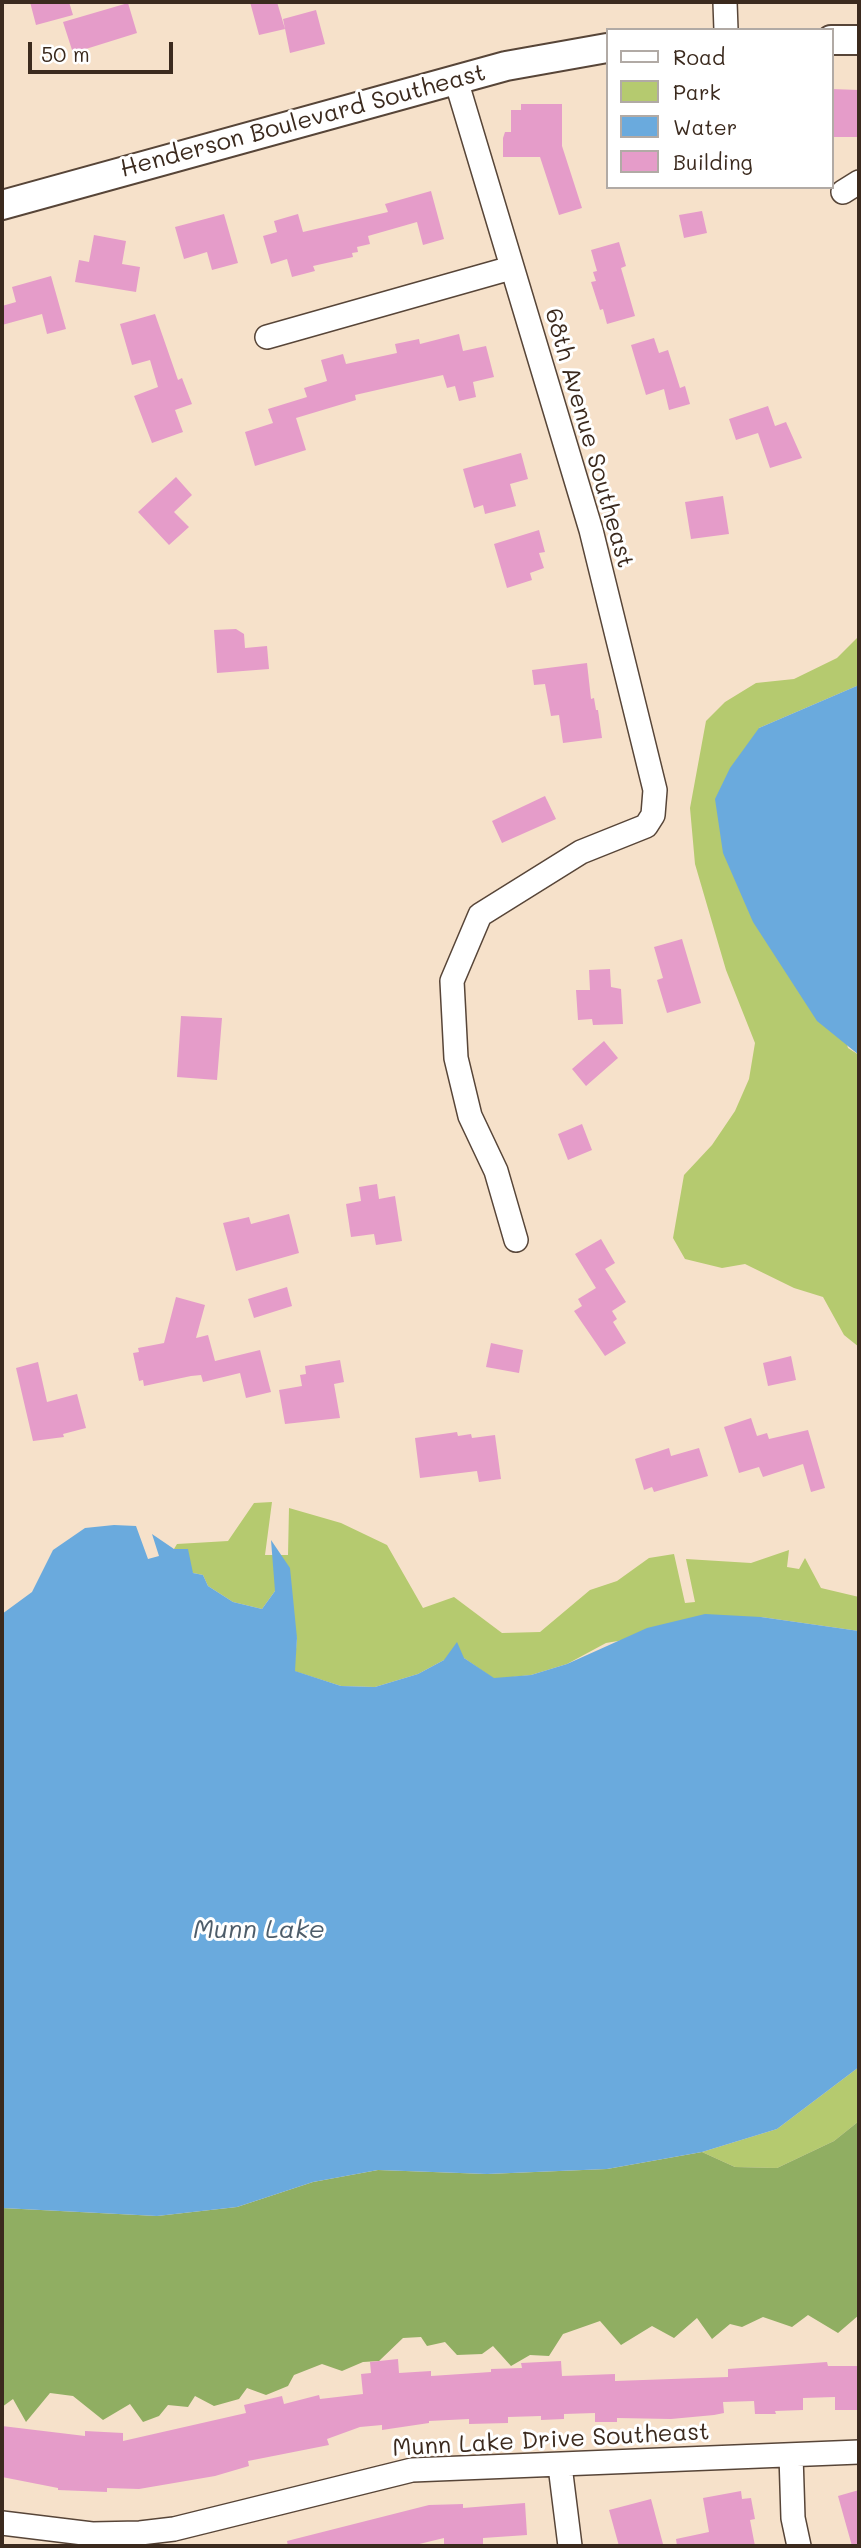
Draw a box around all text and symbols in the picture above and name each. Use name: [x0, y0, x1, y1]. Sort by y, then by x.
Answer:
scale bar: [32, 28, 177, 72]
legend: [606, 28, 833, 189]
text: 50 m: [41, 40, 90, 67]
text: Road: [673, 43, 725, 70]
street label: Henderson Boulevard Southeast: [117, 58, 489, 184]
text: Park: [673, 78, 721, 105]
text: Water: [673, 113, 737, 140]
text: Building: [673, 148, 753, 175]
street label: 68th Avenue Southeast: [538, 305, 640, 571]
water label: Munn Lake: [193, 1914, 325, 1946]
street label: Munn Lake Drive Southeast: [392, 2417, 710, 2463]

